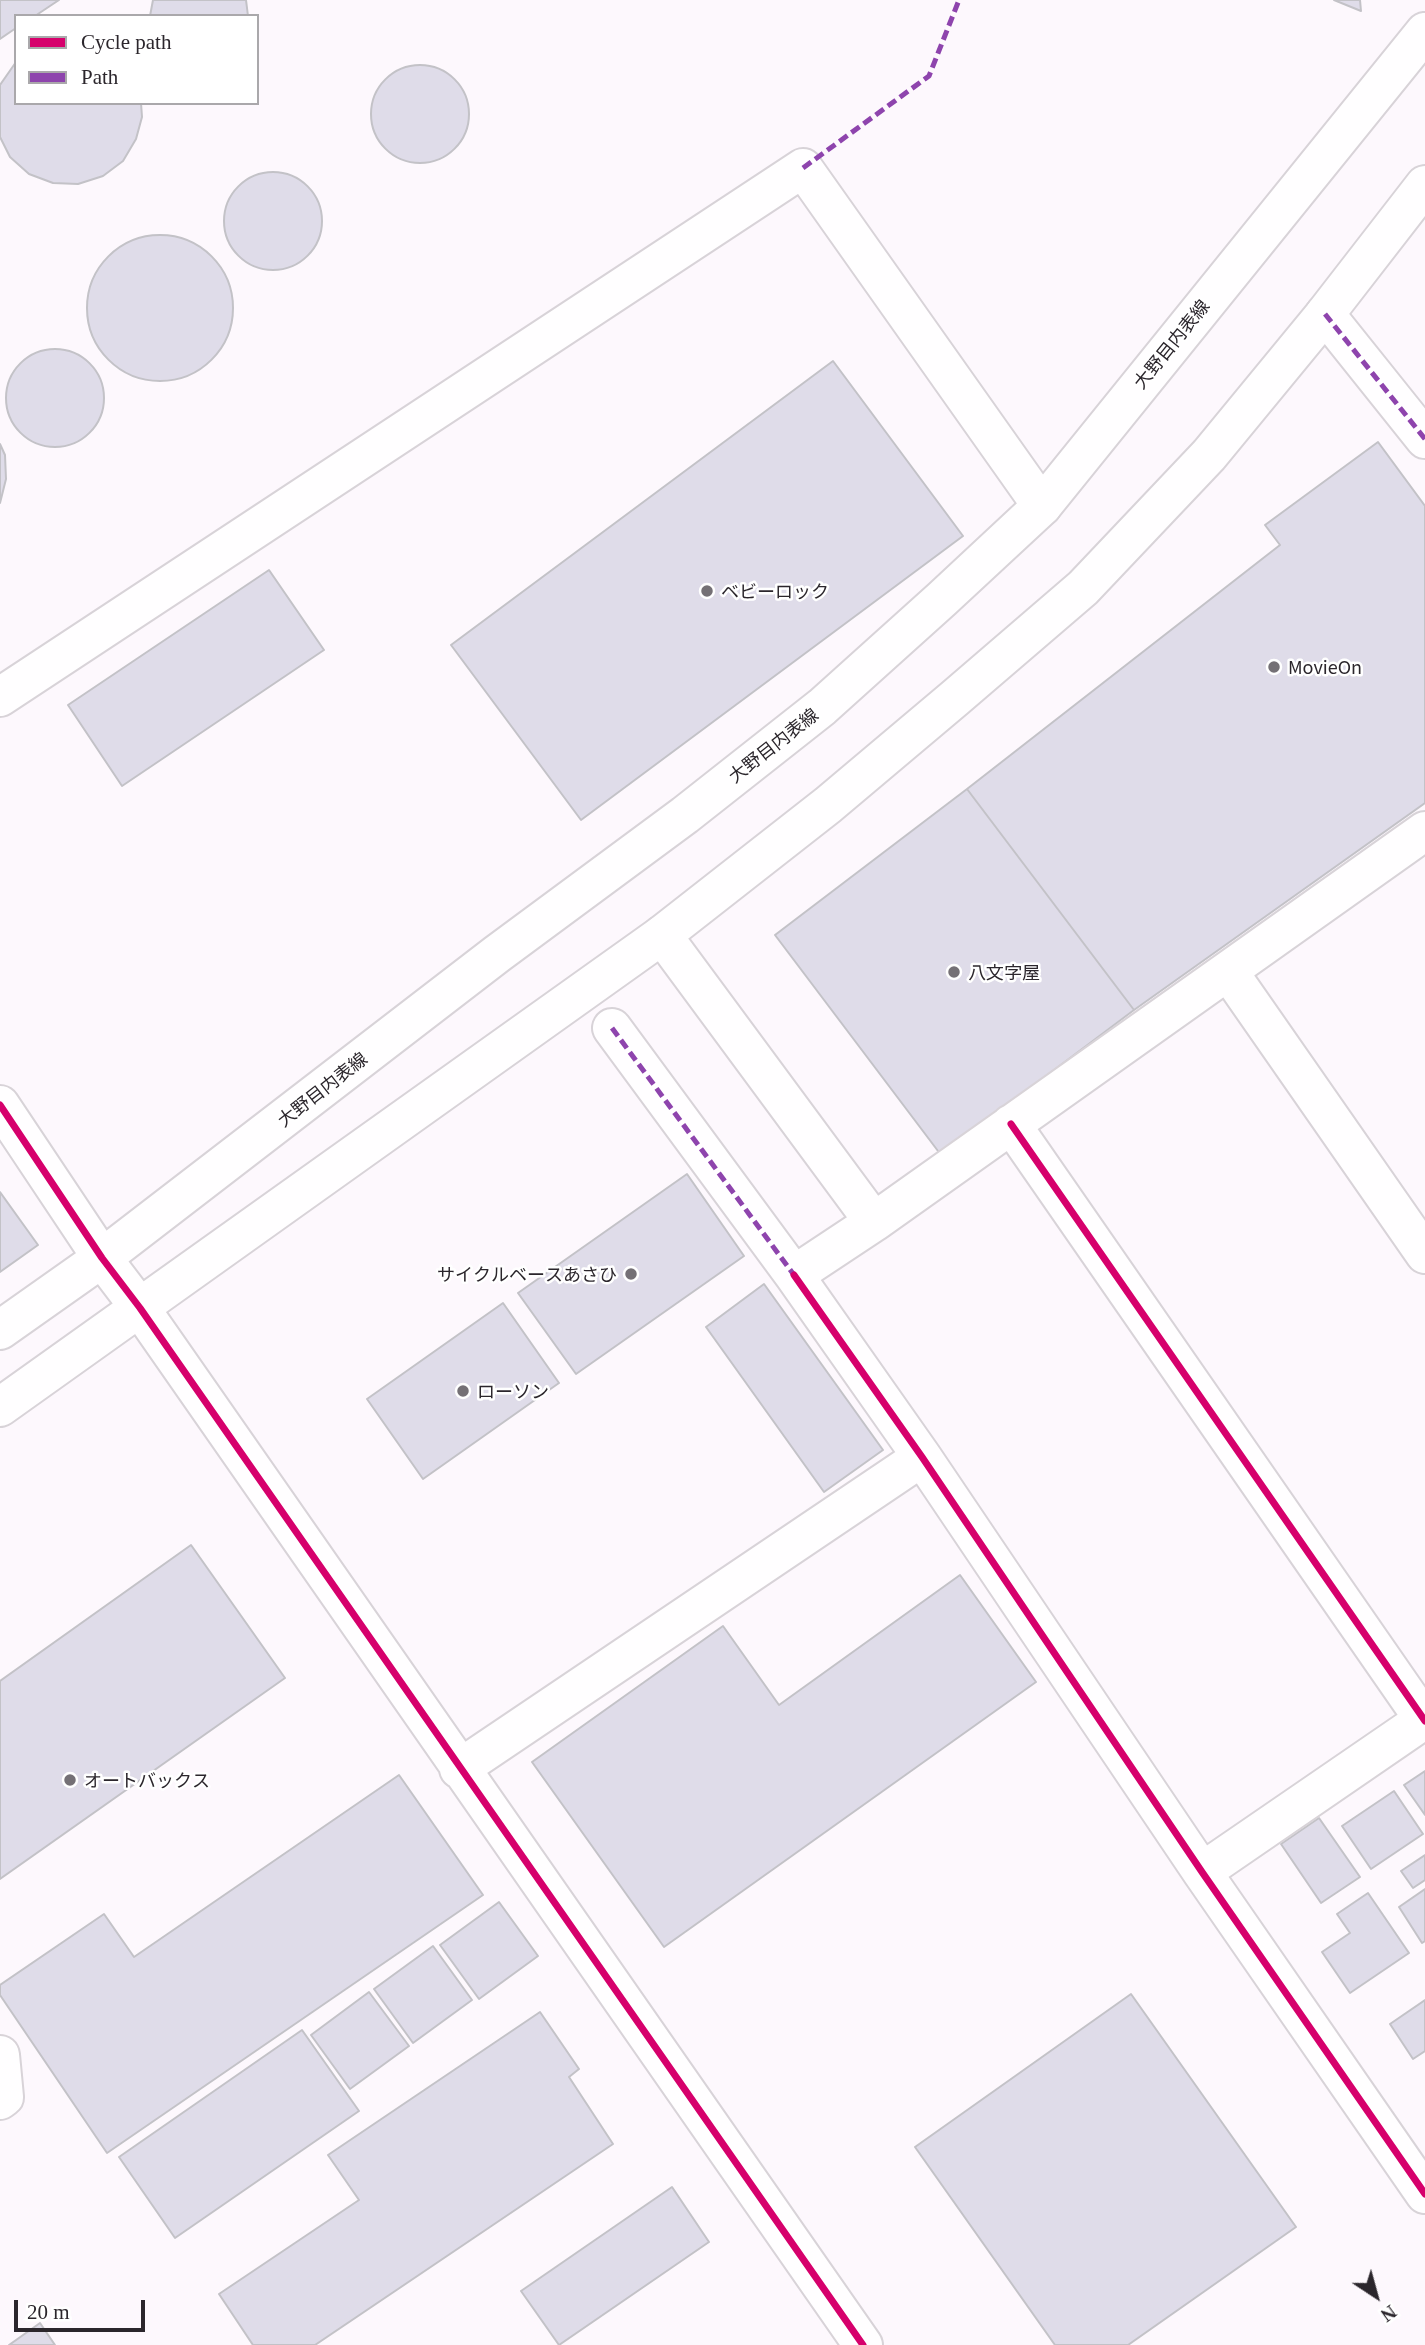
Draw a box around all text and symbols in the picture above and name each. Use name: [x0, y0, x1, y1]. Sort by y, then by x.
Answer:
legend: [14, 14, 259, 105]
text: Cycle path: [81, 30, 171, 54]
text: Path: [81, 65, 118, 89]
street label: 大野目内表線: [1129, 295, 1213, 393]
place label: ベビーロック: [721, 580, 829, 602]
marker: ベビーロック: [699, 583, 715, 599]
place label: MovieOn: [1288, 656, 1362, 678]
marker: MovieOn: [1266, 659, 1282, 675]
street label: 大野目内表線: [724, 703, 822, 787]
place label: 八文字屋: [968, 961, 1040, 983]
marker: 八文字屋: [946, 964, 962, 980]
street label: 大野目内表線: [273, 1047, 371, 1131]
place label: サイクルベースあさひ: [437, 1263, 617, 1285]
marker: サイクルベースあさひ: [623, 1266, 639, 1282]
place label: ローソン: [477, 1380, 549, 1402]
marker: ローソン: [455, 1383, 471, 1399]
place label: オートバックス: [84, 1769, 210, 1791]
marker: オートバックス: [62, 1772, 78, 1788]
north arrow: [1341, 2261, 1411, 2331]
scale bar: [18, 2286, 149, 2330]
text: 20 m: [27, 2300, 70, 2324]
text: N: [1377, 2301, 1400, 2326]

